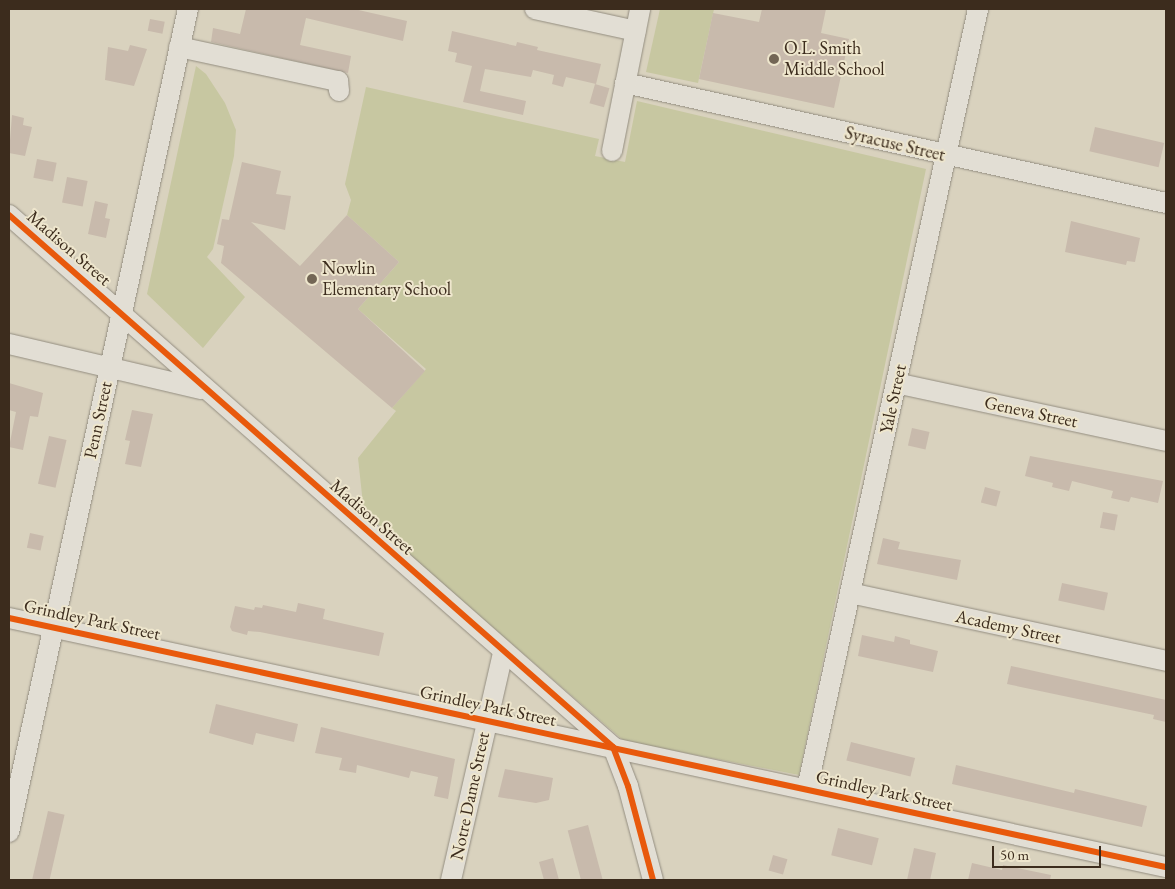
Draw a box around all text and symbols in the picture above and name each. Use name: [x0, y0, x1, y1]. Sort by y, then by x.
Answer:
place label: O.L. Smith Middle School: [784, 38, 885, 80]
marker: O.L. Smith Middle School: [768, 53, 780, 65]
street label: Syracuse Street: [843, 122, 947, 166]
street label: Madison Street: [23, 206, 115, 290]
place label: Nowlin Elementary School: [322, 258, 451, 300]
marker: Nowlin Elementary School: [306, 273, 318, 285]
street label: Yale Street: [875, 362, 911, 436]
street label: Penn Street: [79, 380, 117, 460]
street label: Geneva Street: [982, 392, 1080, 432]
street label: Madison Street: [326, 475, 418, 559]
street label: Grindley Park Street: [22, 595, 162, 645]
street label: Academy Street: [953, 605, 1063, 649]
street label: Grindley Park Street: [418, 681, 558, 731]
street label: Notre Dame Street: [446, 730, 494, 862]
street label: Grindley Park Street: [814, 766, 954, 816]
scale bar: [995, 836, 1104, 868]
text: 50 m: [1000, 845, 1029, 864]

